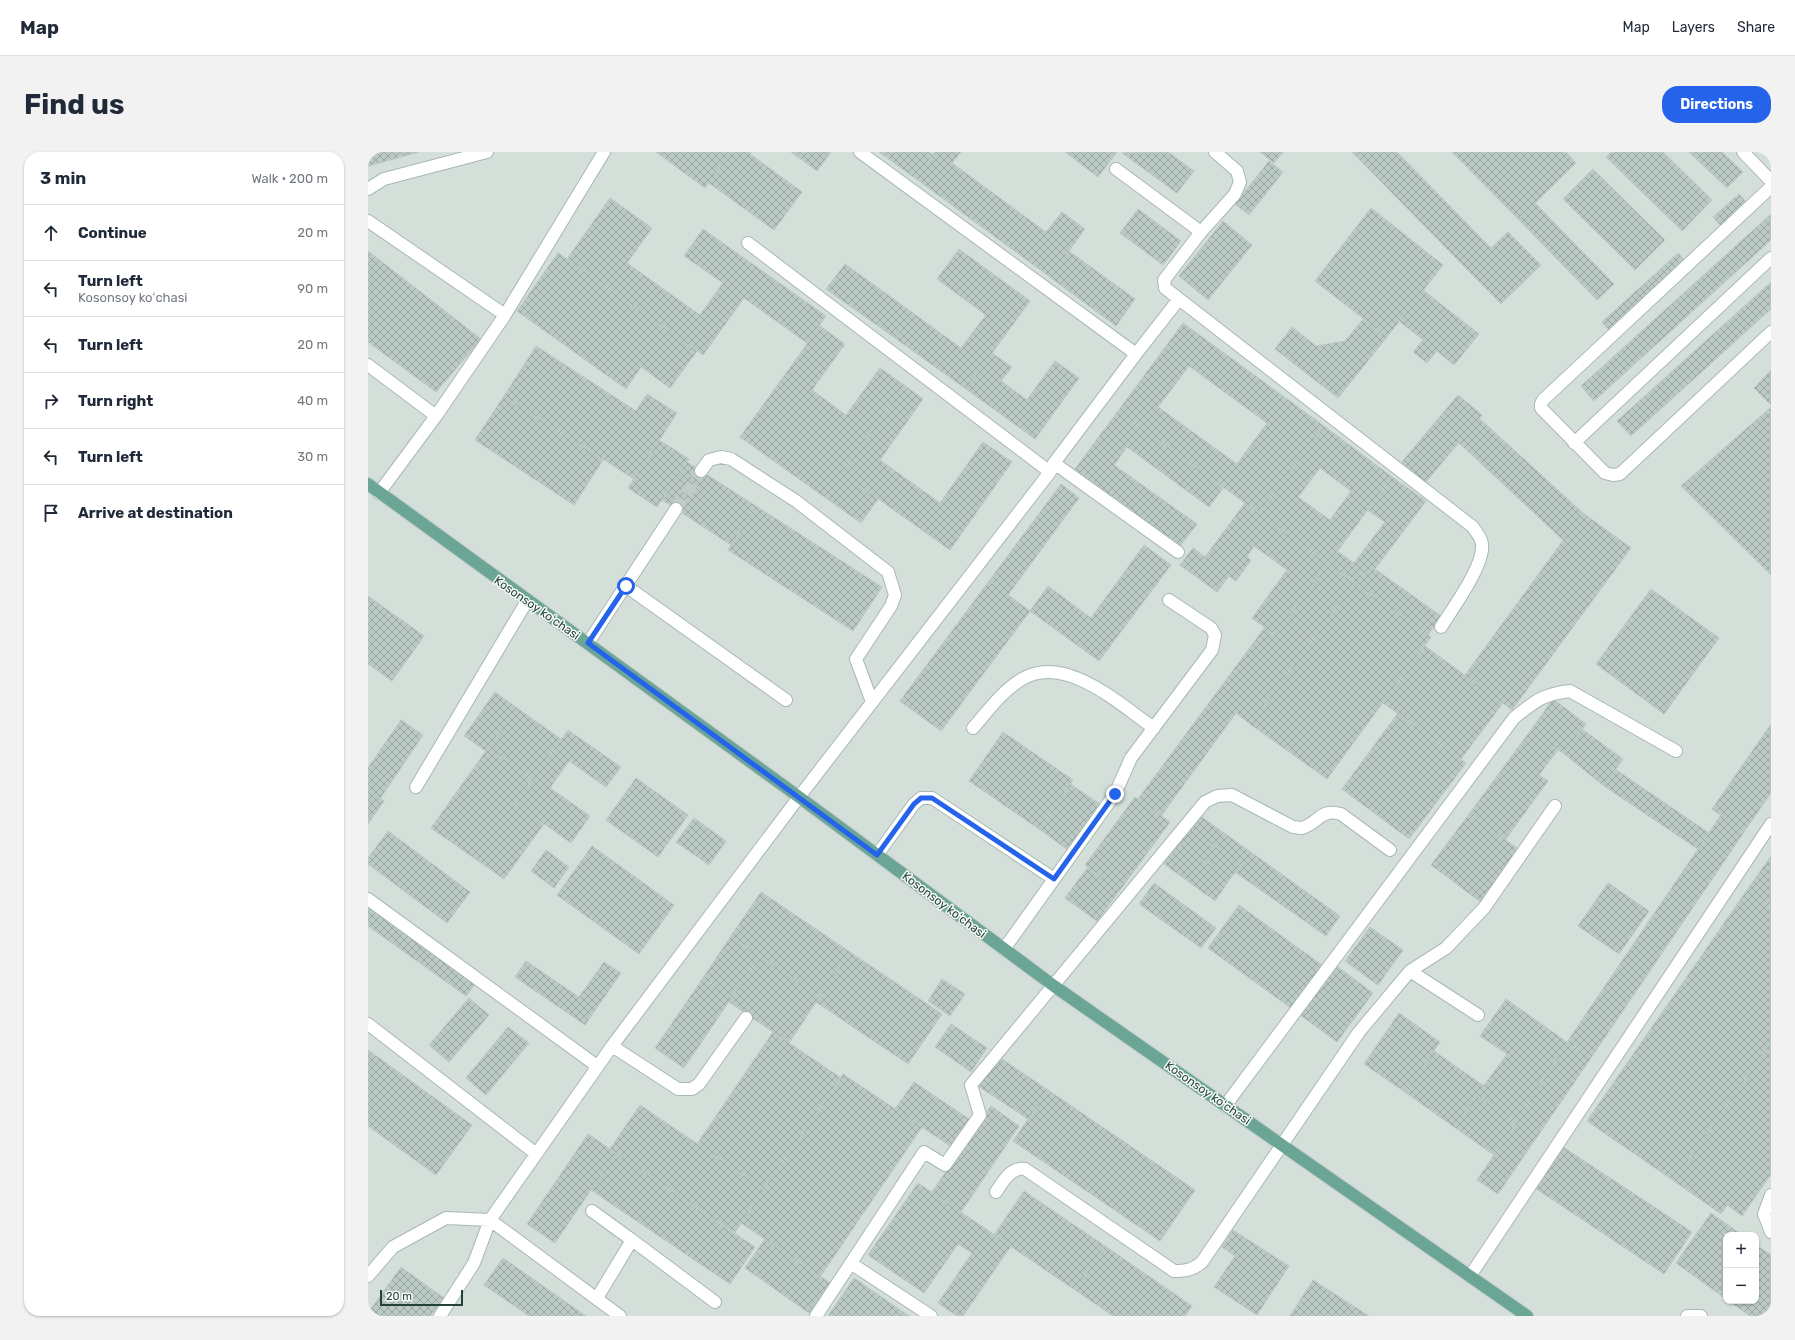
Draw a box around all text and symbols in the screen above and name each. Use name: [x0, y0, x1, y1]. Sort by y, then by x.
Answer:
text: Map: [20, 16, 59, 39]
text: Map: [1623, 19, 1650, 36]
text: Layers: [1672, 19, 1715, 36]
text: Share: [1737, 19, 1775, 36]
button: Directions: [1662, 86, 1771, 123]
text: Find us: [24, 88, 124, 121]
text: 3 min: [40, 168, 86, 188]
text: Walk · 200 m: [251, 171, 328, 186]
icon: ahead: [40, 222, 62, 244]
text: Continue: [78, 224, 147, 242]
text: 20 m: [297, 225, 328, 240]
text: Turn left: [78, 272, 143, 290]
icon: left: [40, 278, 62, 300]
text: 90 m: [297, 281, 328, 296]
text: Kosonsoy koʻchasi: [78, 290, 188, 305]
icon: left: [40, 334, 62, 356]
text: Turn left: [78, 336, 143, 354]
text: 20 m: [297, 337, 328, 352]
icon: right: [40, 390, 62, 412]
text: Turn right: [78, 392, 153, 410]
text: 40 m: [297, 393, 328, 408]
icon: left: [40, 446, 62, 468]
text: Turn left: [78, 448, 143, 466]
text: 30 m: [297, 449, 328, 464]
icon: arrive: [40, 502, 62, 524]
text: Arrive at destination: [78, 504, 233, 522]
street label: Kosonsoy koʻchasi: [492, 573, 582, 643]
route start: [617, 577, 635, 595]
route end: [1106, 785, 1124, 803]
street label: Kosonsoy koʻchasi: [899, 869, 989, 941]
street label: Kosonsoy koʻchasi: [1163, 1058, 1253, 1128]
map controls: [1723, 1232, 1759, 1304]
button: +: [1723, 1232, 1759, 1268]
button: −: [1723, 1268, 1759, 1304]
scale bar: [380, 1288, 463, 1307]
text: 20 m: [386, 1290, 412, 1303]

